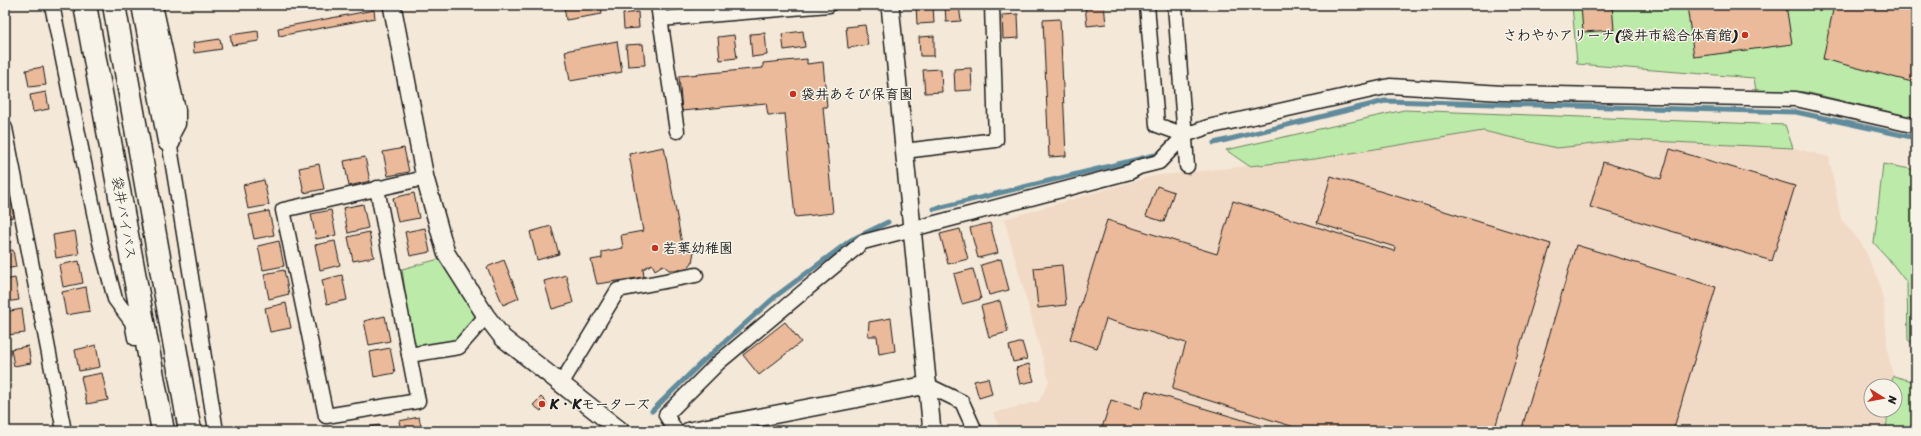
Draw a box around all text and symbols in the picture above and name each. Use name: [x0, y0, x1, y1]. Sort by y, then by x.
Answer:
place label: さわやかアリーナ(袋井市総合体育館): [1503, 23, 1738, 48]
marker: さわやかアリーナ(袋井市総合体育館): [1740, 30, 1750, 40]
place label: 袋井あそび保育園: [801, 82, 913, 107]
marker: 袋井あそび保育園: [788, 89, 798, 99]
street label: 袋井バイパス: [104, 175, 144, 261]
place label: 若葉幼稚園: [663, 236, 733, 261]
marker: 若葉幼稚園: [650, 243, 660, 253]
north arrow: [1863, 378, 1903, 418]
place label: K・Kモーターズ: [549, 392, 650, 417]
text: N: [1882, 393, 1903, 406]
marker: K・Kモーターズ: [537, 399, 547, 409]

